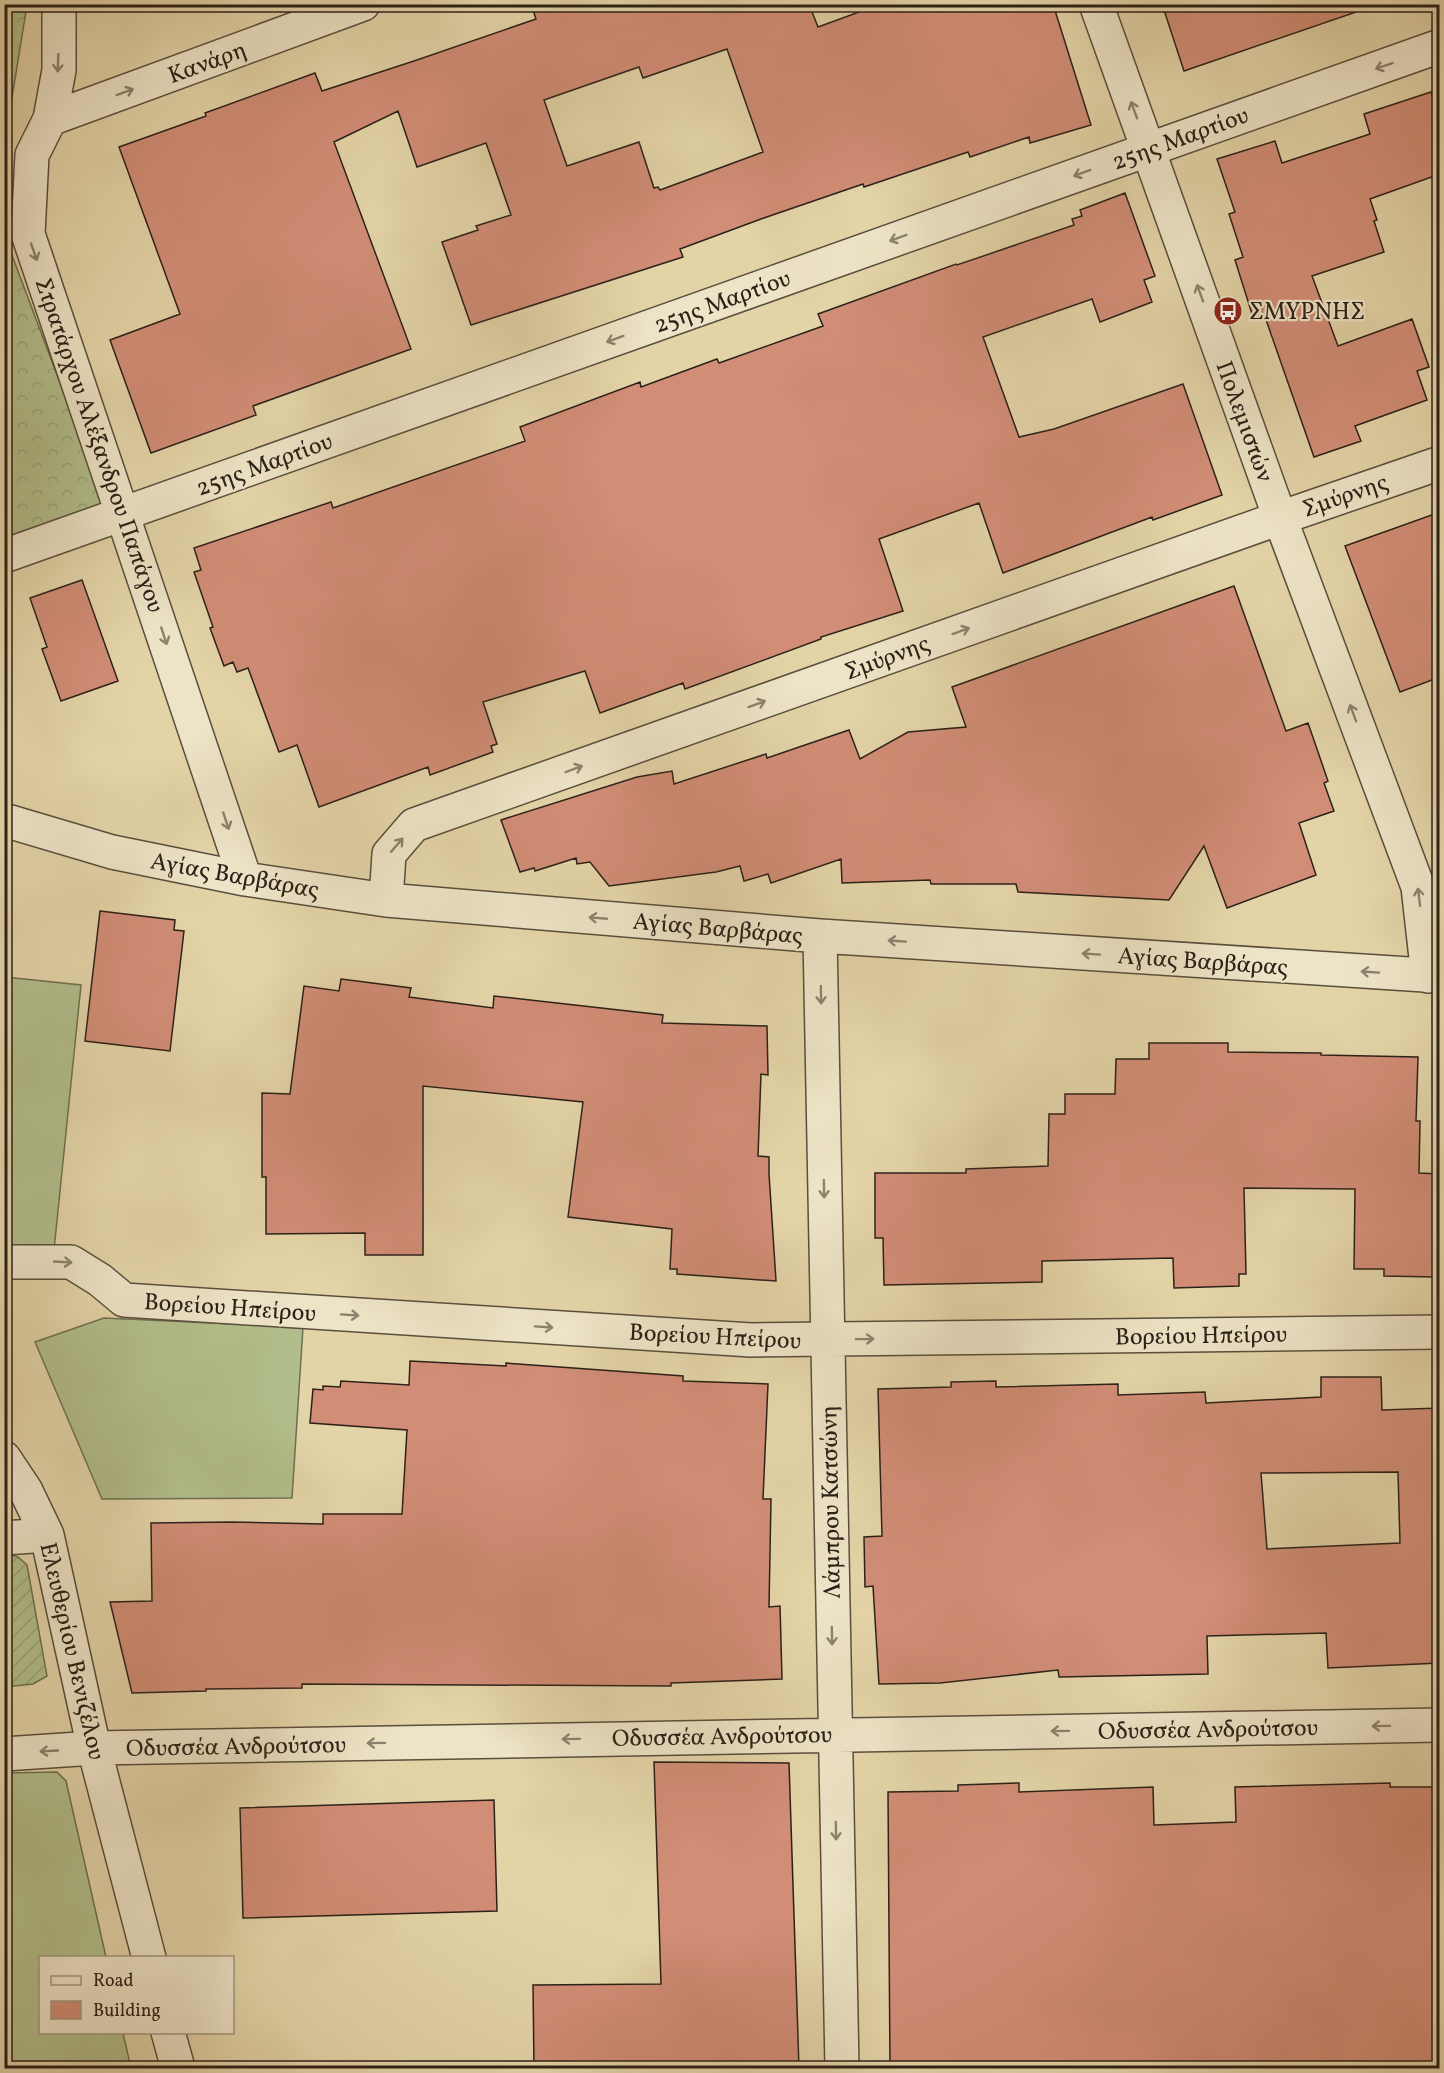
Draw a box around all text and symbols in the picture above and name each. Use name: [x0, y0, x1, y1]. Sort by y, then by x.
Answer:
street label: Κανάρη: [164, 34, 252, 94]
one-way arrow: [53, 52, 64, 72]
one-way arrow: [1375, 61, 1394, 72]
one-way arrow: [115, 86, 133, 97]
street label: 25ης Μαρτίου: [1108, 99, 1254, 180]
one-way arrow: [1128, 101, 1139, 120]
one-way arrow: [1073, 168, 1092, 179]
one-way arrow: [889, 234, 908, 245]
one-way arrow: [30, 242, 41, 261]
street label: 25ης Μαρτίου: [650, 262, 796, 343]
street label: Στρατάρχου Αλέξανδρου Παπάγου: [25, 274, 171, 618]
one-way arrow: [1193, 284, 1204, 303]
bus stop icon: ΣΜΥΡΝΗΣ: [1212, 295, 1244, 327]
place label: ΣΜΥΡΝΗΣ: [1249, 296, 1365, 330]
one-way arrow: [607, 334, 625, 345]
street label: Πολεμιστών: [1206, 357, 1281, 487]
street label: 25ης Μαρτίου: [192, 425, 338, 506]
street label: Σμύρνης: [1298, 466, 1393, 527]
one-way arrow: [951, 625, 970, 636]
one-way arrow: [159, 626, 170, 645]
street label: Σμύρνης: [840, 628, 935, 690]
one-way arrow: [747, 697, 766, 708]
one-way arrow: [1346, 704, 1357, 723]
one-way arrow: [564, 762, 582, 773]
one-way arrow: [221, 811, 232, 830]
one-way arrow: [390, 838, 404, 853]
street label: Αγίας Βαρβάρας: [148, 845, 322, 909]
one-way arrow: [1413, 887, 1424, 907]
street label: Αγίας Βαρβάρας: [631, 906, 804, 954]
one-way arrow: [588, 912, 608, 923]
one-way arrow: [887, 935, 907, 946]
street label: Αγίας Βαρβάρας: [1116, 940, 1289, 986]
one-way arrow: [1082, 948, 1102, 959]
one-way arrow: [1360, 966, 1380, 977]
one-way arrow: [815, 984, 827, 1004]
one-way arrow: [818, 1179, 830, 1199]
one-way arrow: [52, 1257, 72, 1268]
street label: Βορείου Ηπείρου: [143, 1286, 317, 1332]
one-way arrow: [339, 1309, 359, 1320]
street label: Βορείου Ηπείρου: [628, 1317, 802, 1359]
street label: Βορείου Ηπείρου: [1115, 1318, 1288, 1356]
one-way arrow: [534, 1322, 554, 1333]
one-way arrow: [854, 1334, 874, 1345]
street label: Λάμπρου Κατσώνη: [813, 1405, 851, 1599]
street label: Ελευθερίου Βενιζέλου: [30, 1539, 113, 1763]
one-way arrow: [826, 1626, 838, 1646]
street label: Οδυσσέα Ανδρούτσου: [1097, 1712, 1319, 1750]
street label: Οδυσσέα Ανδρούτσου: [611, 1719, 833, 1757]
one-way arrow: [1372, 1720, 1392, 1732]
one-way arrow: [1051, 1725, 1071, 1737]
street label: Οδυσσέα Ανδρούτσου: [125, 1729, 347, 1767]
one-way arrow: [562, 1733, 582, 1745]
one-way arrow: [367, 1737, 387, 1749]
one-way arrow: [40, 1745, 60, 1756]
one-way arrow: [831, 1821, 842, 1841]
legend: [39, 1956, 234, 2034]
text: Road: [93, 1969, 134, 1994]
text: Building: [93, 1999, 161, 2024]

